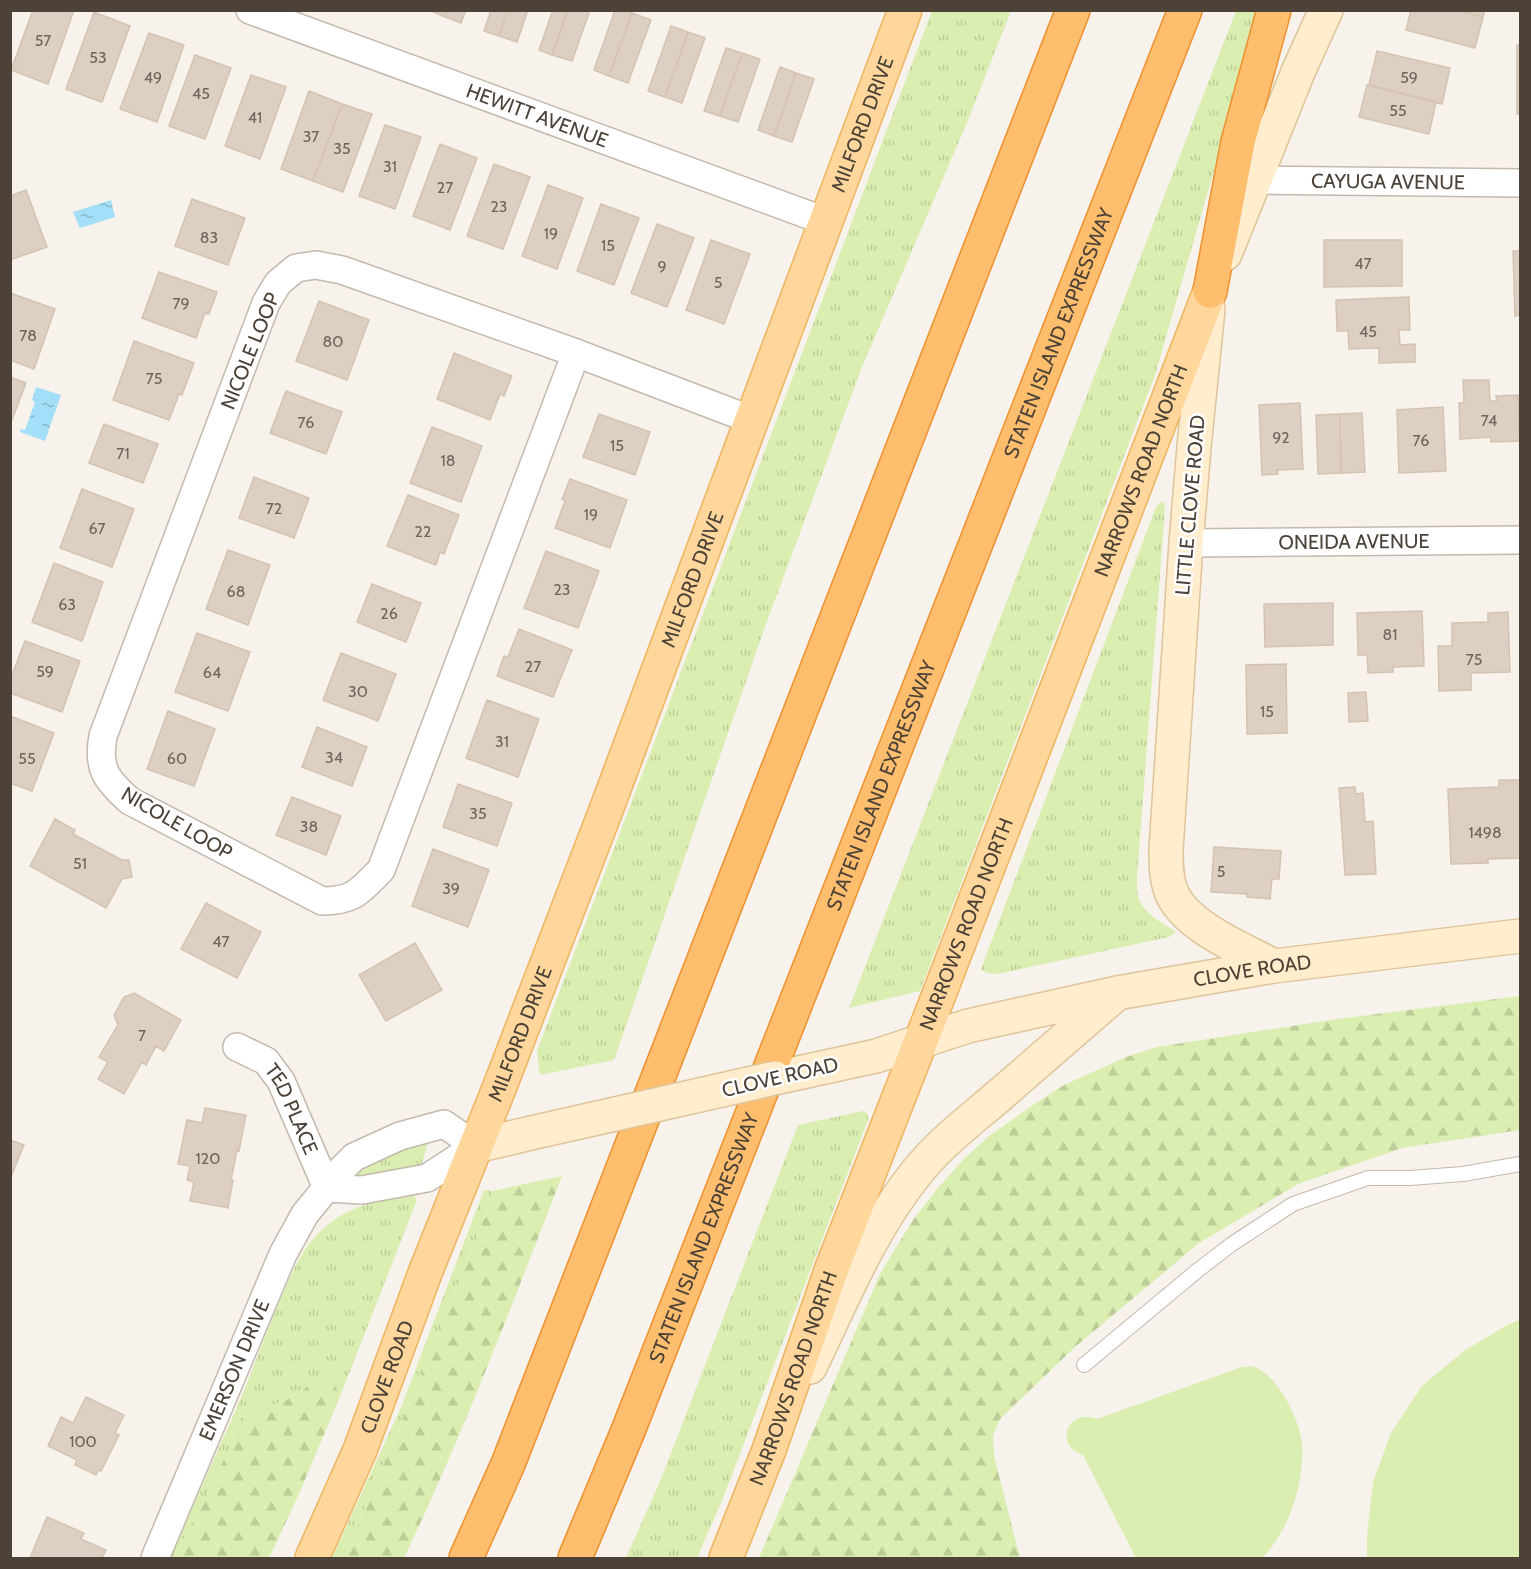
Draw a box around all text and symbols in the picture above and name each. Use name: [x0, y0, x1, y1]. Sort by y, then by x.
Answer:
house number: 57: [35, 31, 51, 50]
house number: 53: [89, 48, 107, 67]
street label: MILFORD DRIVE: [826, 53, 899, 195]
house number: 49: [144, 68, 162, 87]
house number: 59: [1400, 68, 1418, 87]
street label: HEWITT AVENUE: [463, 78, 612, 152]
house number: 45: [192, 84, 210, 103]
house number: 55: [1389, 101, 1407, 120]
house number: 41: [248, 108, 262, 127]
house number: 37: [303, 127, 319, 146]
house number: 35: [333, 139, 351, 158]
house number: 31: [383, 157, 397, 176]
street label: CAYUGA AVENUE: [1311, 169, 1465, 194]
house number: 27: [437, 178, 453, 197]
house number: 23: [490, 197, 508, 216]
street label: STATEN ISLAND EXPRESSWAY: [999, 204, 1118, 461]
house number: 19: [544, 224, 558, 243]
house number: 83: [200, 228, 218, 247]
house number: 15: [601, 236, 615, 255]
house number: 47: [1354, 254, 1372, 273]
house number: 9: [657, 257, 667, 276]
house number: 5: [714, 273, 722, 292]
street label: NICOLE LOOP: [216, 289, 284, 413]
house number: 79: [172, 294, 190, 313]
house number: 45: [1359, 322, 1377, 341]
house number: 78: [19, 326, 37, 345]
house number: 80: [323, 332, 343, 351]
street label: NARROWS ROAD NORTH: [1089, 361, 1193, 580]
house number: 75: [146, 369, 162, 388]
house number: 74: [1481, 411, 1497, 430]
house number: 76: [298, 413, 314, 432]
street label: LITTLE CLOVE ROAD: [1170, 414, 1210, 596]
house number: 92: [1272, 428, 1290, 447]
house number: 76: [1413, 431, 1429, 450]
house number: 15: [610, 436, 624, 455]
house number: 71: [116, 444, 130, 463]
house number: 18: [441, 451, 455, 470]
house number: 72: [266, 499, 282, 518]
house number: 19: [584, 505, 598, 524]
street label: MILFORD DRIVE: [656, 508, 728, 651]
house number: 67: [88, 519, 106, 538]
house number: 22: [415, 522, 431, 541]
street label: ONEIDA AVENUE: [1278, 529, 1430, 554]
house number: 23: [553, 580, 571, 599]
house number: 68: [227, 582, 245, 601]
house number: 63: [58, 595, 76, 614]
house number: 26: [380, 604, 398, 623]
house number: 81: [1383, 625, 1397, 644]
house number: 75: [1466, 650, 1482, 669]
street label: STATEN ISLAND EXPRESSWAY: [821, 656, 941, 914]
house number: 27: [525, 657, 541, 676]
house number: 59: [36, 662, 54, 681]
house number: 64: [203, 663, 221, 682]
house number: 30: [348, 682, 368, 701]
house number: 15: [1260, 702, 1274, 721]
house number: 31: [495, 732, 509, 751]
house number: 34: [325, 748, 343, 767]
house number: 55: [18, 749, 36, 768]
house number: 60: [167, 749, 187, 768]
street label: NICOLE LOOP: [117, 782, 237, 864]
house number: 35: [469, 804, 487, 823]
street label: NARROWS ROAD NORTH: [914, 814, 1018, 1034]
house number: 38: [300, 817, 318, 836]
house number: 1498: [1468, 823, 1502, 842]
house number: 51: [73, 854, 87, 873]
house number: 5: [1217, 862, 1225, 881]
house number: 39: [442, 879, 460, 898]
house number: 47: [212, 932, 230, 951]
street label: CLOVE ROAD: [1192, 950, 1313, 992]
street label: MILFORD DRIVE: [483, 963, 557, 1105]
house number: 7: [138, 1026, 146, 1045]
street label: CLOVE ROAD: [719, 1052, 841, 1102]
street label: TED PLACE: [260, 1059, 323, 1158]
street label: STATEN ISLAND EXPRESSWAY: [644, 1109, 764, 1366]
house number: 120: [196, 1149, 220, 1168]
street label: NARROWS ROAD NORTH: [744, 1268, 842, 1489]
street label: EMERSON DRIVE: [194, 1296, 275, 1444]
street label: CLOVE ROAD: [355, 1317, 419, 1437]
house number: 100: [69, 1432, 97, 1451]

